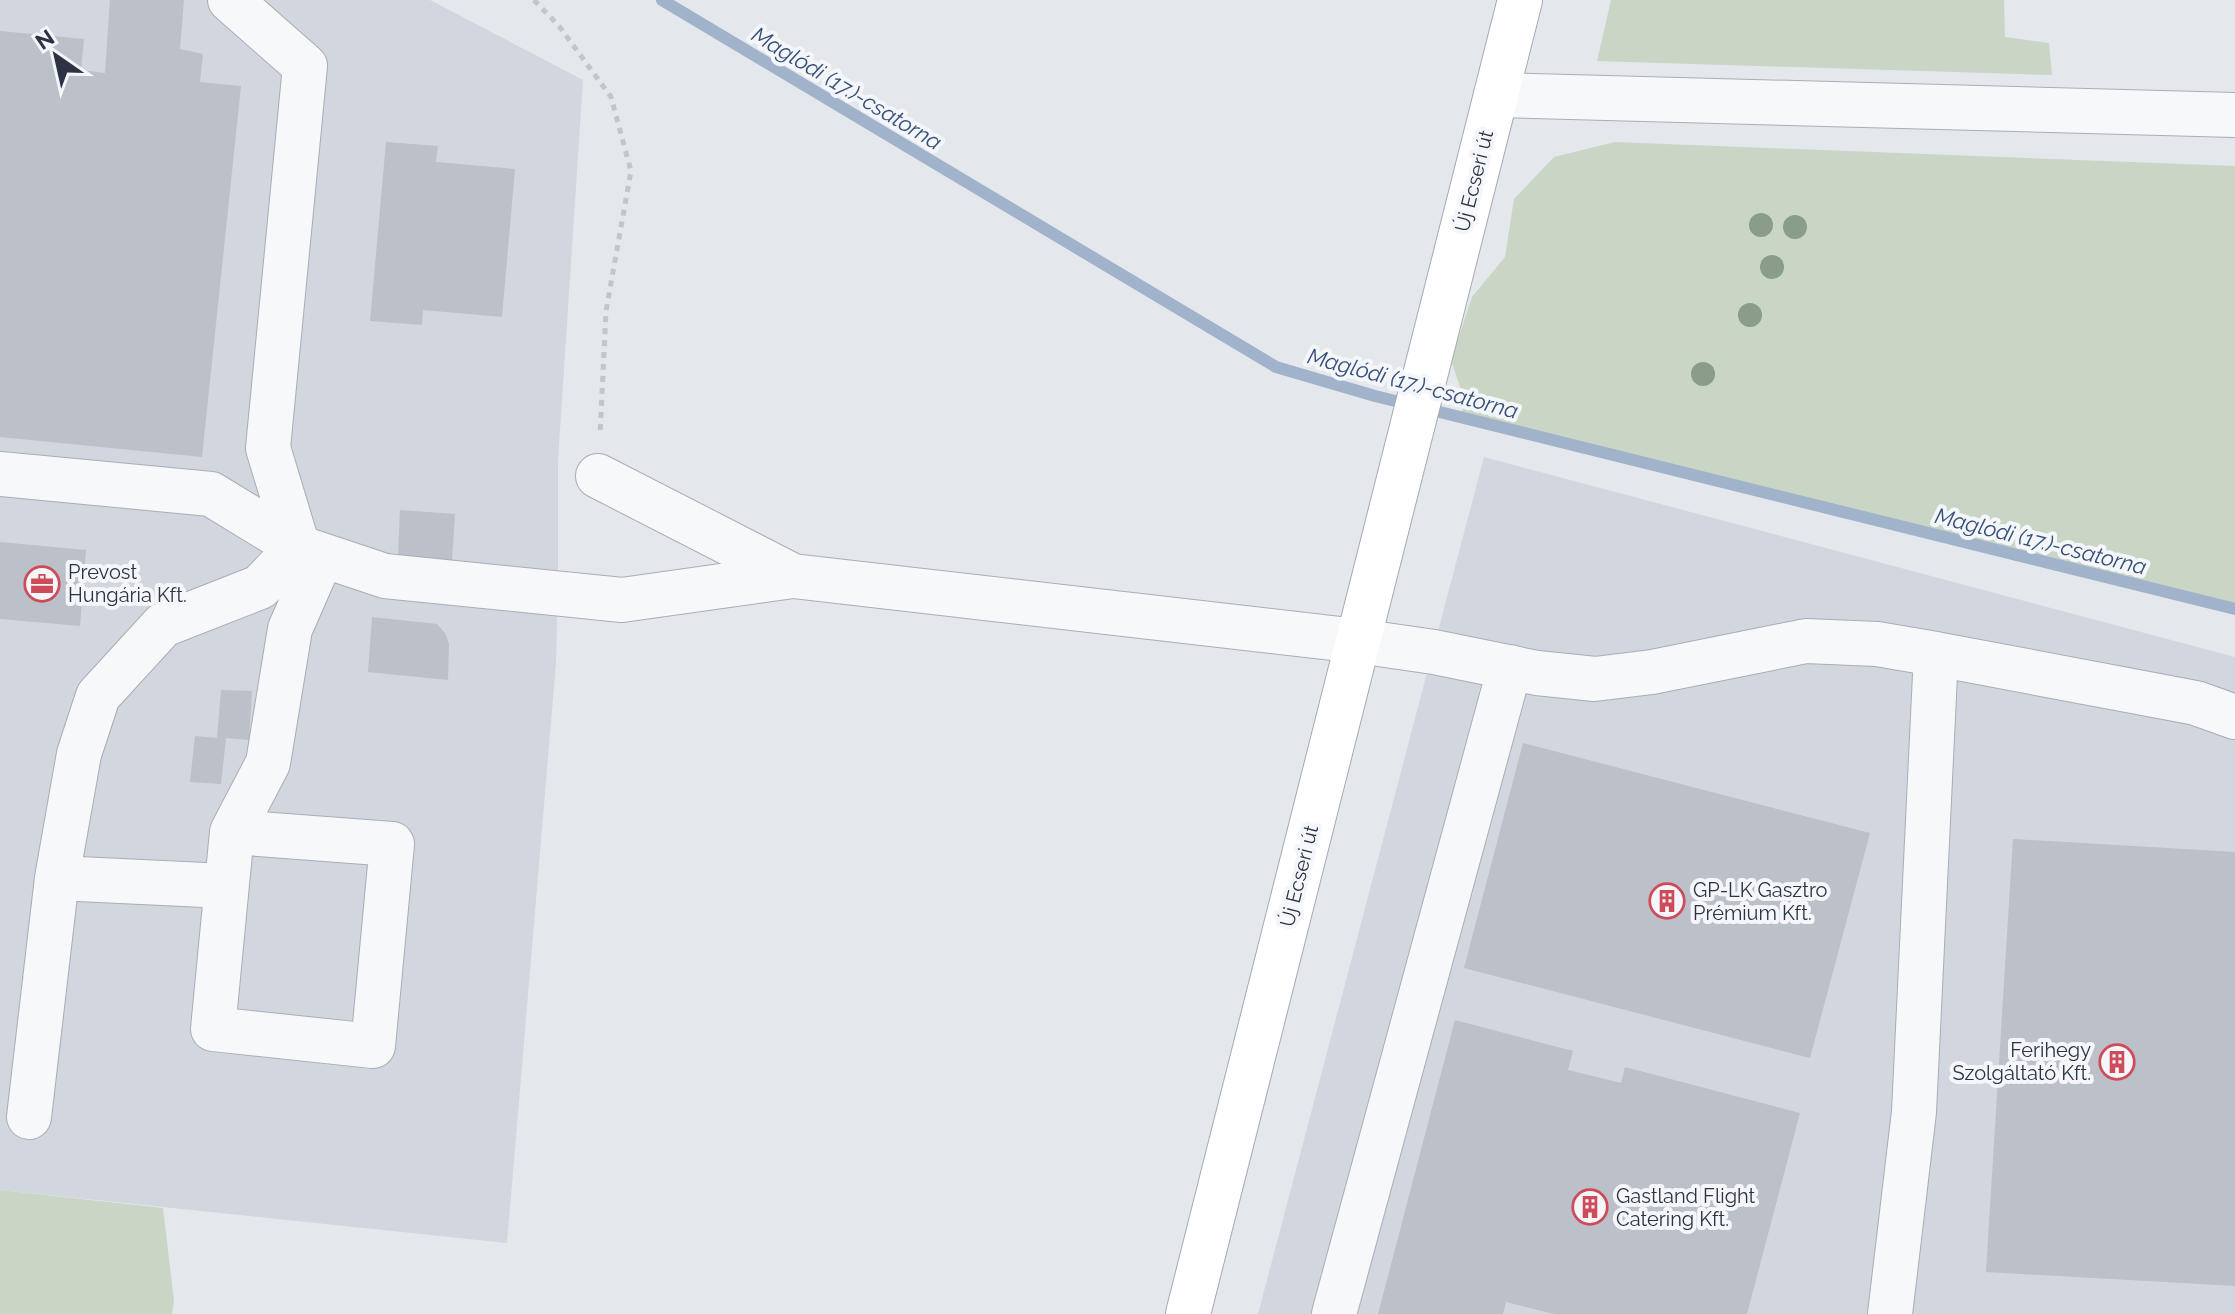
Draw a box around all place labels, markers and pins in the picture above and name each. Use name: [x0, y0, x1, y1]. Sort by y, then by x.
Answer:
place label: Prevost Hungária Kft.: [68, 560, 187, 607]
office icon: Prevost Hungária Kft.: [23, 565, 61, 603]
place label: GP-LK Gasztro Prémium Kft.: [1693, 878, 1828, 925]
building icon: GP-LK Gasztro Prémium Kft.: [1648, 882, 1686, 920]
place label: Ferihegy Szolgáltató Kft.: [1952, 1038, 2091, 1085]
building icon: Ferihegy Szolgáltató Kft.: [2098, 1043, 2136, 1081]
place label: Gastland Flight Catering Kft.: [1616, 1184, 1756, 1231]
building icon: Gastland Flight Catering Kft.: [1571, 1188, 1609, 1226]

